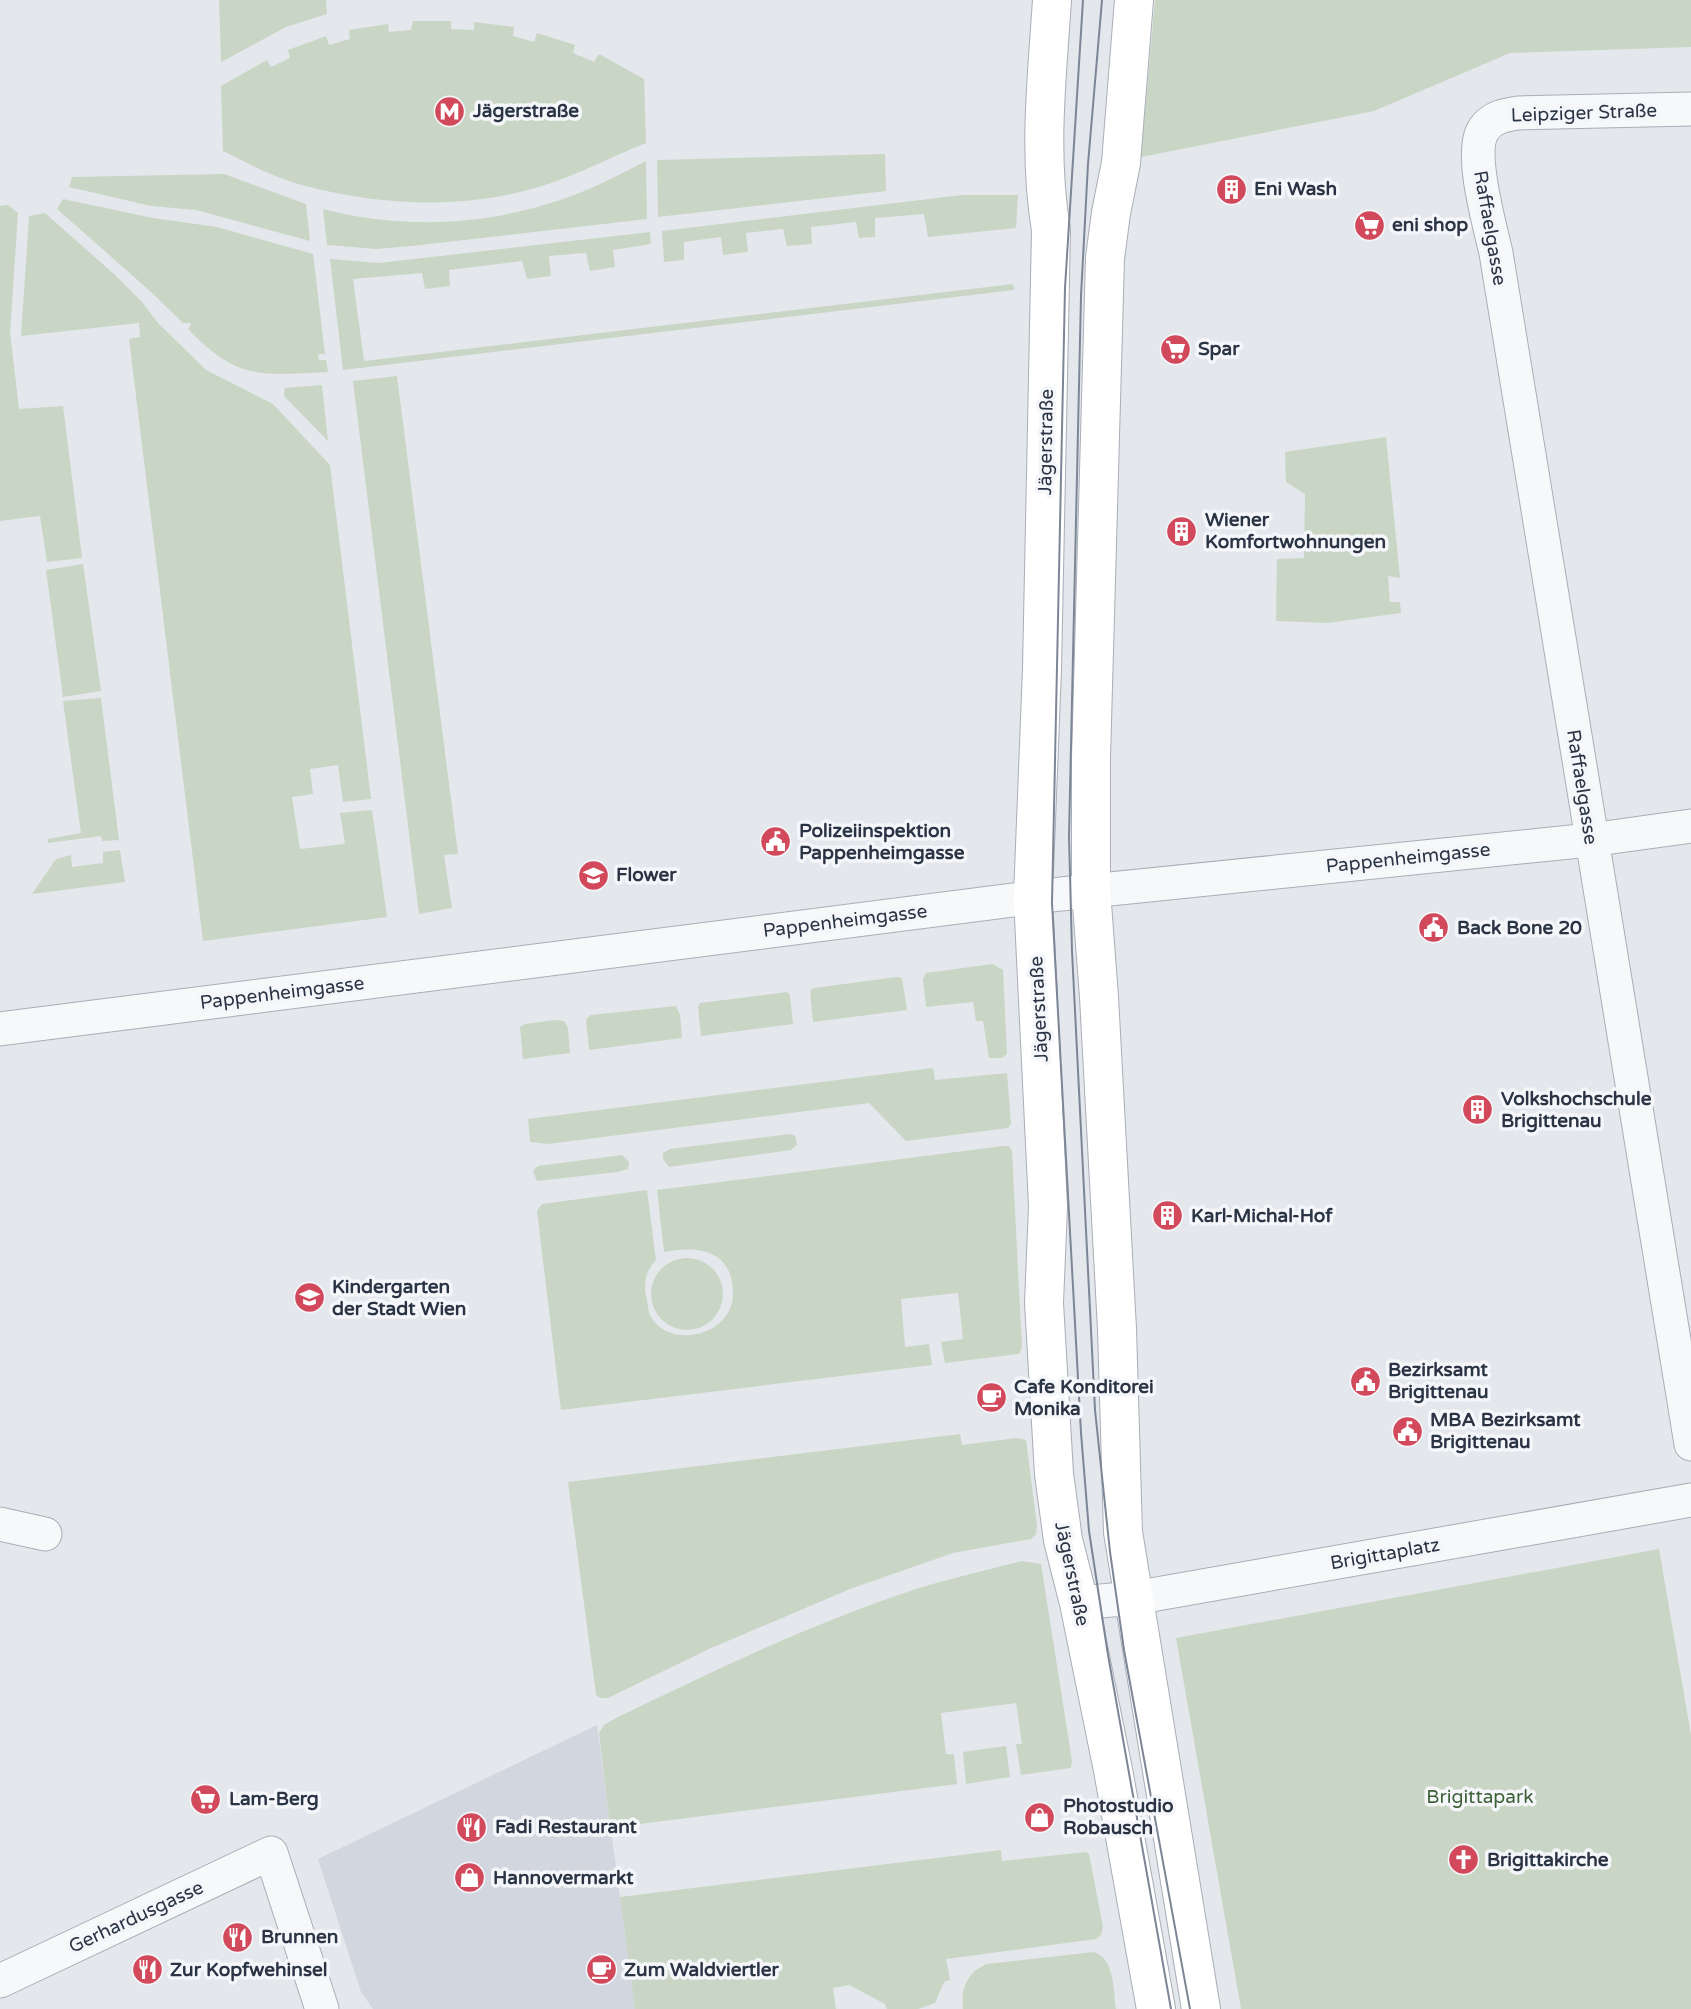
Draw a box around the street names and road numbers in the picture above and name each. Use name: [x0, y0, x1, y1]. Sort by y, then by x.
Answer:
street label: Leipziger Straße: [1510, 99, 1658, 127]
street label: Raffaelgasse: [1469, 169, 1511, 287]
street label: Jägerstraße: [1034, 389, 1058, 495]
street label: Raffaelgasse: [1562, 728, 1602, 846]
street label: Pappenheimgasse: [1325, 838, 1491, 878]
street label: Pappenheimgasse: [762, 900, 928, 942]
street label: Jägerstraße: [1025, 955, 1053, 1063]
street label: Pappenheimgasse: [199, 972, 365, 1014]
street label: Jägerstraße: [1050, 1520, 1094, 1628]
street label: Brigittaplatz: [1329, 1534, 1441, 1574]
street label: Gerhardusgasse: [65, 1876, 207, 1958]

